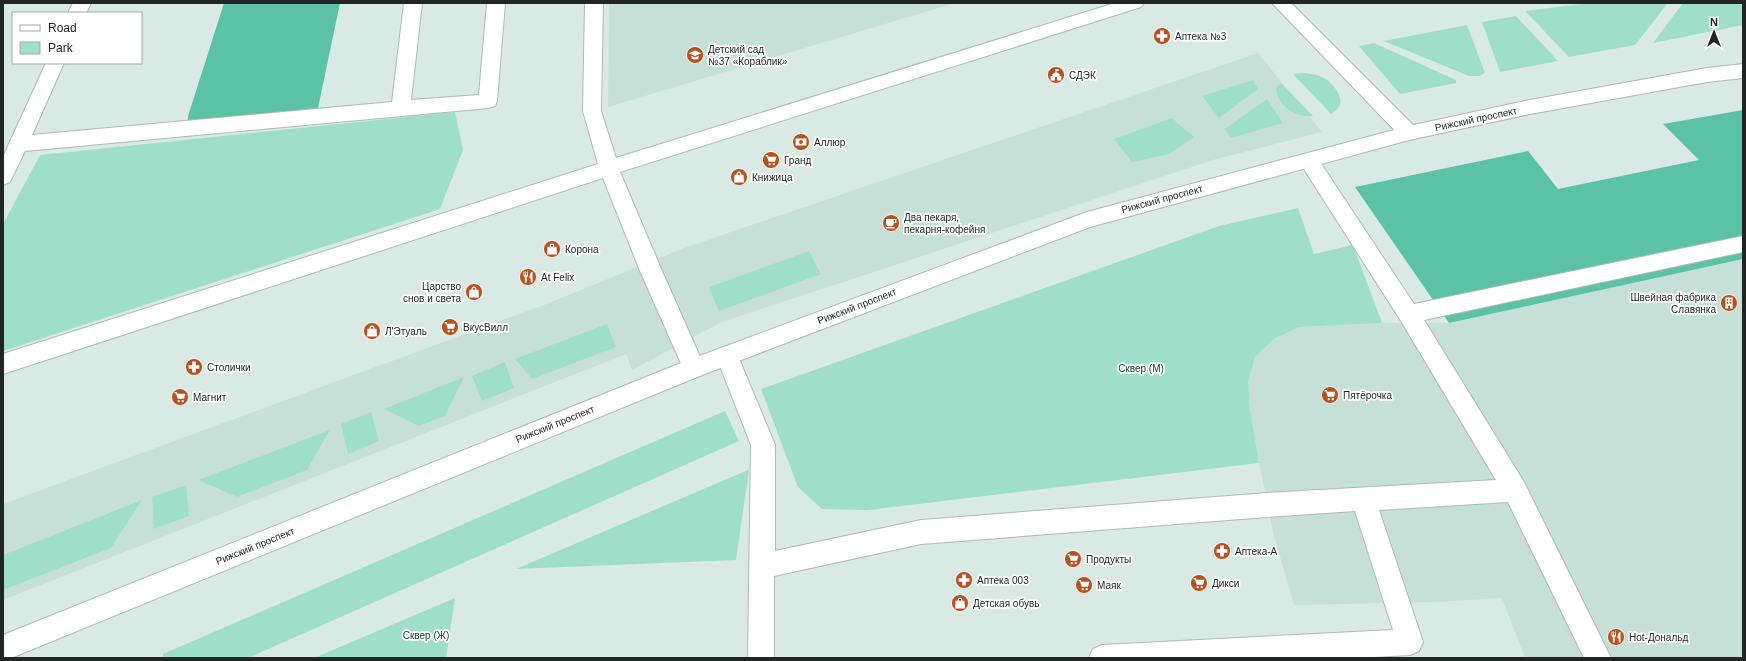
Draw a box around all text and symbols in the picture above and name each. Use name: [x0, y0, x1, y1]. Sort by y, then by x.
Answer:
legend: [12, 12, 142, 64]
north arrow: [1694, 12, 1734, 52]
text: N: [1710, 16, 1718, 28]
text: Road: [48, 21, 77, 35]
pharmacy icon: Аптека №3: [1152, 26, 1172, 46]
place label: Аптека №3: [1175, 31, 1227, 42]
text: Park: [48, 41, 74, 55]
place label: Детский сад №37 «Кораблик»: [708, 44, 788, 67]
school or university icon: Детский сад №37 «Кораблик»: [685, 45, 705, 65]
public building icon: СДЭК: [1046, 65, 1066, 85]
place label: СДЭК: [1069, 70, 1096, 81]
street label: Рижский проспект: [1434, 105, 1519, 133]
bank icon: Аллюр: [791, 132, 811, 152]
place label: Аллюр: [814, 137, 846, 148]
supermarket icon: Гранд: [761, 150, 781, 170]
place label: Гранд: [784, 155, 811, 166]
shop icon: Книжица: [729, 167, 749, 187]
place label: Книжица: [752, 172, 793, 183]
street label: Рижский проспект: [1120, 183, 1204, 215]
place label: Два пекаря, пекарня-кофейня: [904, 212, 985, 235]
cafe icon: Два пекаря, пекарня-кофейня: [881, 213, 901, 233]
shop icon: Корона: [542, 239, 562, 259]
place label: Корона: [565, 244, 599, 255]
restaurant icon: At Felix: [518, 267, 538, 287]
place label: At Felix: [541, 272, 574, 283]
place label: Царство снов и света: [403, 281, 461, 304]
shop icon: Царство снов и света: [464, 282, 484, 302]
street label: Рижский проспект: [816, 286, 899, 326]
place label: Швейная фабрика Славянка: [1630, 292, 1716, 315]
building icon: Швейная фабрика Славянка: [1719, 293, 1739, 313]
supermarket icon: ВкусВилл: [440, 317, 460, 337]
shop icon: Л'Этуаль: [362, 321, 382, 341]
place label: ВкусВилл: [463, 322, 508, 333]
place label: Л'Этуаль: [385, 326, 427, 337]
pharmacy icon: Столички: [184, 357, 204, 377]
place label: Столички: [207, 362, 251, 373]
park label: Сквер (М): [1118, 363, 1164, 374]
supermarket icon: Пятёрочка: [1320, 385, 1340, 405]
supermarket icon: Магнит: [170, 387, 190, 407]
place label: Пятёрочка: [1343, 390, 1392, 401]
place label: Магнит: [193, 392, 227, 403]
street label: Рижский проспект: [514, 403, 596, 445]
street label: Рижский проспект: [214, 525, 296, 567]
pharmacy icon: Аптека-А: [1212, 541, 1232, 561]
place label: Аптека-А: [1235, 546, 1278, 557]
supermarket icon: Продукты: [1063, 549, 1083, 569]
place label: Продукты: [1086, 554, 1131, 565]
pharmacy icon: Аптека 003: [954, 570, 974, 590]
supermarket icon: Дикси: [1189, 573, 1209, 593]
place label: Аптека 003: [977, 575, 1029, 586]
supermarket icon: Маяк: [1074, 575, 1094, 595]
place label: Дикси: [1212, 578, 1239, 589]
place label: Маяк: [1097, 580, 1121, 591]
shop icon: Детская обувь: [950, 593, 970, 613]
place label: Детская обувь: [973, 598, 1039, 609]
restaurant icon: Hot-Дональд: [1606, 627, 1626, 647]
park label: Сквер (Ж): [403, 630, 449, 641]
place label: Hot-Дональд: [1629, 632, 1688, 643]

